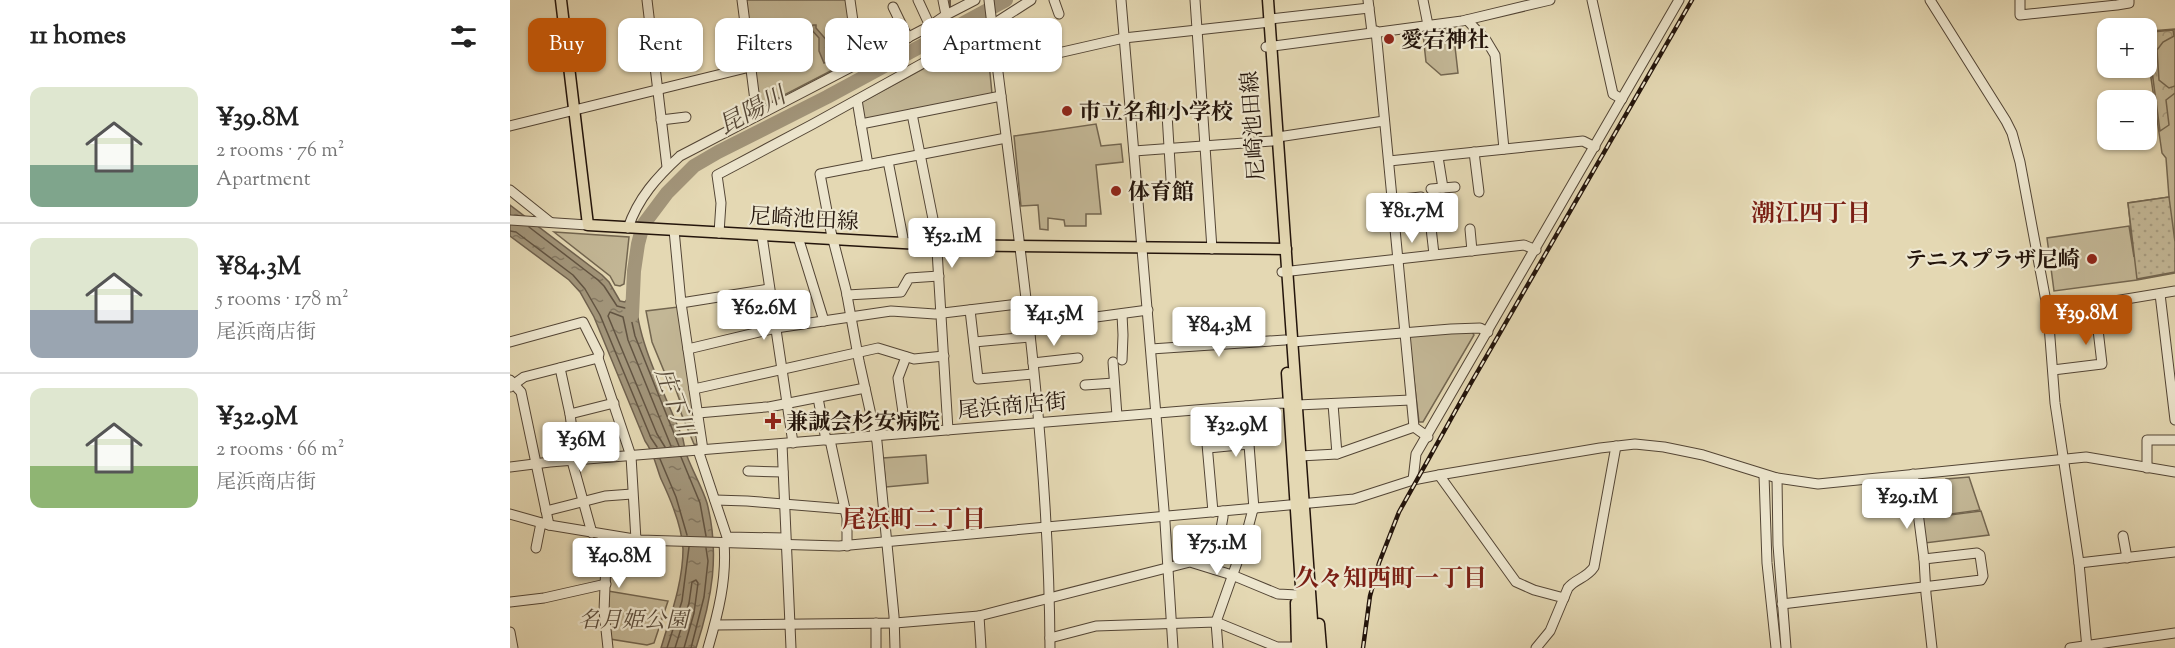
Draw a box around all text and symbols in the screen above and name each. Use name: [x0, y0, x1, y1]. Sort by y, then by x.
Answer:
text: 11 homes: [30, 18, 126, 55]
chip: Buy: [528, 18, 606, 72]
chip: Rent: [618, 18, 703, 72]
chip: Filters: [715, 18, 813, 72]
chip: New: [825, 18, 909, 72]
chip: Apartment: [921, 18, 1062, 72]
map controls: [2097, 18, 2157, 150]
button: +: [2097, 18, 2157, 78]
icon: filters: [447, 20, 480, 53]
place label: 愛宕神社: [1401, 26, 1489, 58]
marker: 愛宕神社: [1382, 32, 1396, 46]
street label: 尼崎池田線: [1235, 70, 1275, 182]
water label: 昆陽川: [713, 78, 795, 144]
button: −: [2097, 90, 2157, 150]
place label: 市立名和小学校: [1079, 98, 1233, 130]
text: ¥39.8M: [216, 100, 299, 137]
marker: 市立名和小学校: [1060, 104, 1074, 118]
icon: home: [78, 111, 150, 183]
text: 2 rooms · 76 m²: [216, 137, 344, 166]
text: Apartment: [216, 166, 311, 195]
place label: 体育館: [1128, 178, 1194, 210]
marker: 体育館: [1109, 184, 1123, 198]
pin: ¥81.7M: [1363, 193, 1461, 244]
text: ¥81.7M: [1380, 198, 1444, 227]
district label: 潮江四丁目: [1751, 198, 1871, 232]
street label: 尼崎池田線: [748, 202, 860, 240]
pin: ¥52.1M: [903, 218, 1001, 269]
text: ¥52.1M: [922, 223, 982, 252]
place label: テニスプラザ尼崎: [1905, 246, 2080, 278]
text: ¥84.3M: [216, 249, 301, 286]
marker: テニスプラザ尼崎: [2085, 252, 2099, 266]
icon: home: [78, 262, 150, 334]
text: 5 rooms · 178 m²: [216, 286, 349, 315]
pin: ¥62.6M: [715, 290, 813, 341]
text: ¥62.6M: [731, 295, 797, 324]
pin: ¥39.8M: [2037, 295, 2135, 346]
pin: ¥41.5M: [1005, 296, 1103, 347]
text: ¥39.8M: [2054, 300, 2118, 329]
text: ¥41.5M: [1025, 301, 1083, 330]
pin: ¥84.3M: [1170, 307, 1268, 358]
text: ¥84.3M: [1186, 312, 1252, 341]
text: 尾浜商店街: [216, 319, 316, 348]
water label: 庄下川: [645, 363, 702, 445]
street label: 尾浜商店街: [956, 387, 1068, 429]
text: ¥32.9M: [216, 399, 298, 436]
pin: ¥32.9M: [1187, 407, 1285, 458]
place label: 兼誠会杉安病院: [786, 408, 940, 440]
icon: home: [78, 412, 150, 484]
marker: 兼誠会杉安病院: [764, 412, 782, 430]
text: ¥32.9M: [1204, 412, 1268, 441]
pin: ¥36M: [545, 422, 617, 473]
text: ¥36M: [556, 427, 606, 456]
text: 2 rooms · 66 m²: [216, 436, 344, 465]
text: 尾浜商店街: [216, 469, 316, 498]
pin: ¥29.1M: [1858, 479, 1956, 530]
text: ¥29.1M: [1876, 484, 1938, 513]
district label: 尾浜町二丁目: [842, 504, 986, 538]
pin: ¥75.1M: [1168, 525, 1266, 576]
text: ¥75.1M: [1187, 530, 1247, 559]
pin: ¥40.8M: [570, 538, 668, 589]
text: ¥40.8M: [587, 543, 651, 572]
district label: 久々知西町一丁目: [1295, 563, 1487, 597]
park label: 名月姫公園: [578, 606, 691, 638]

